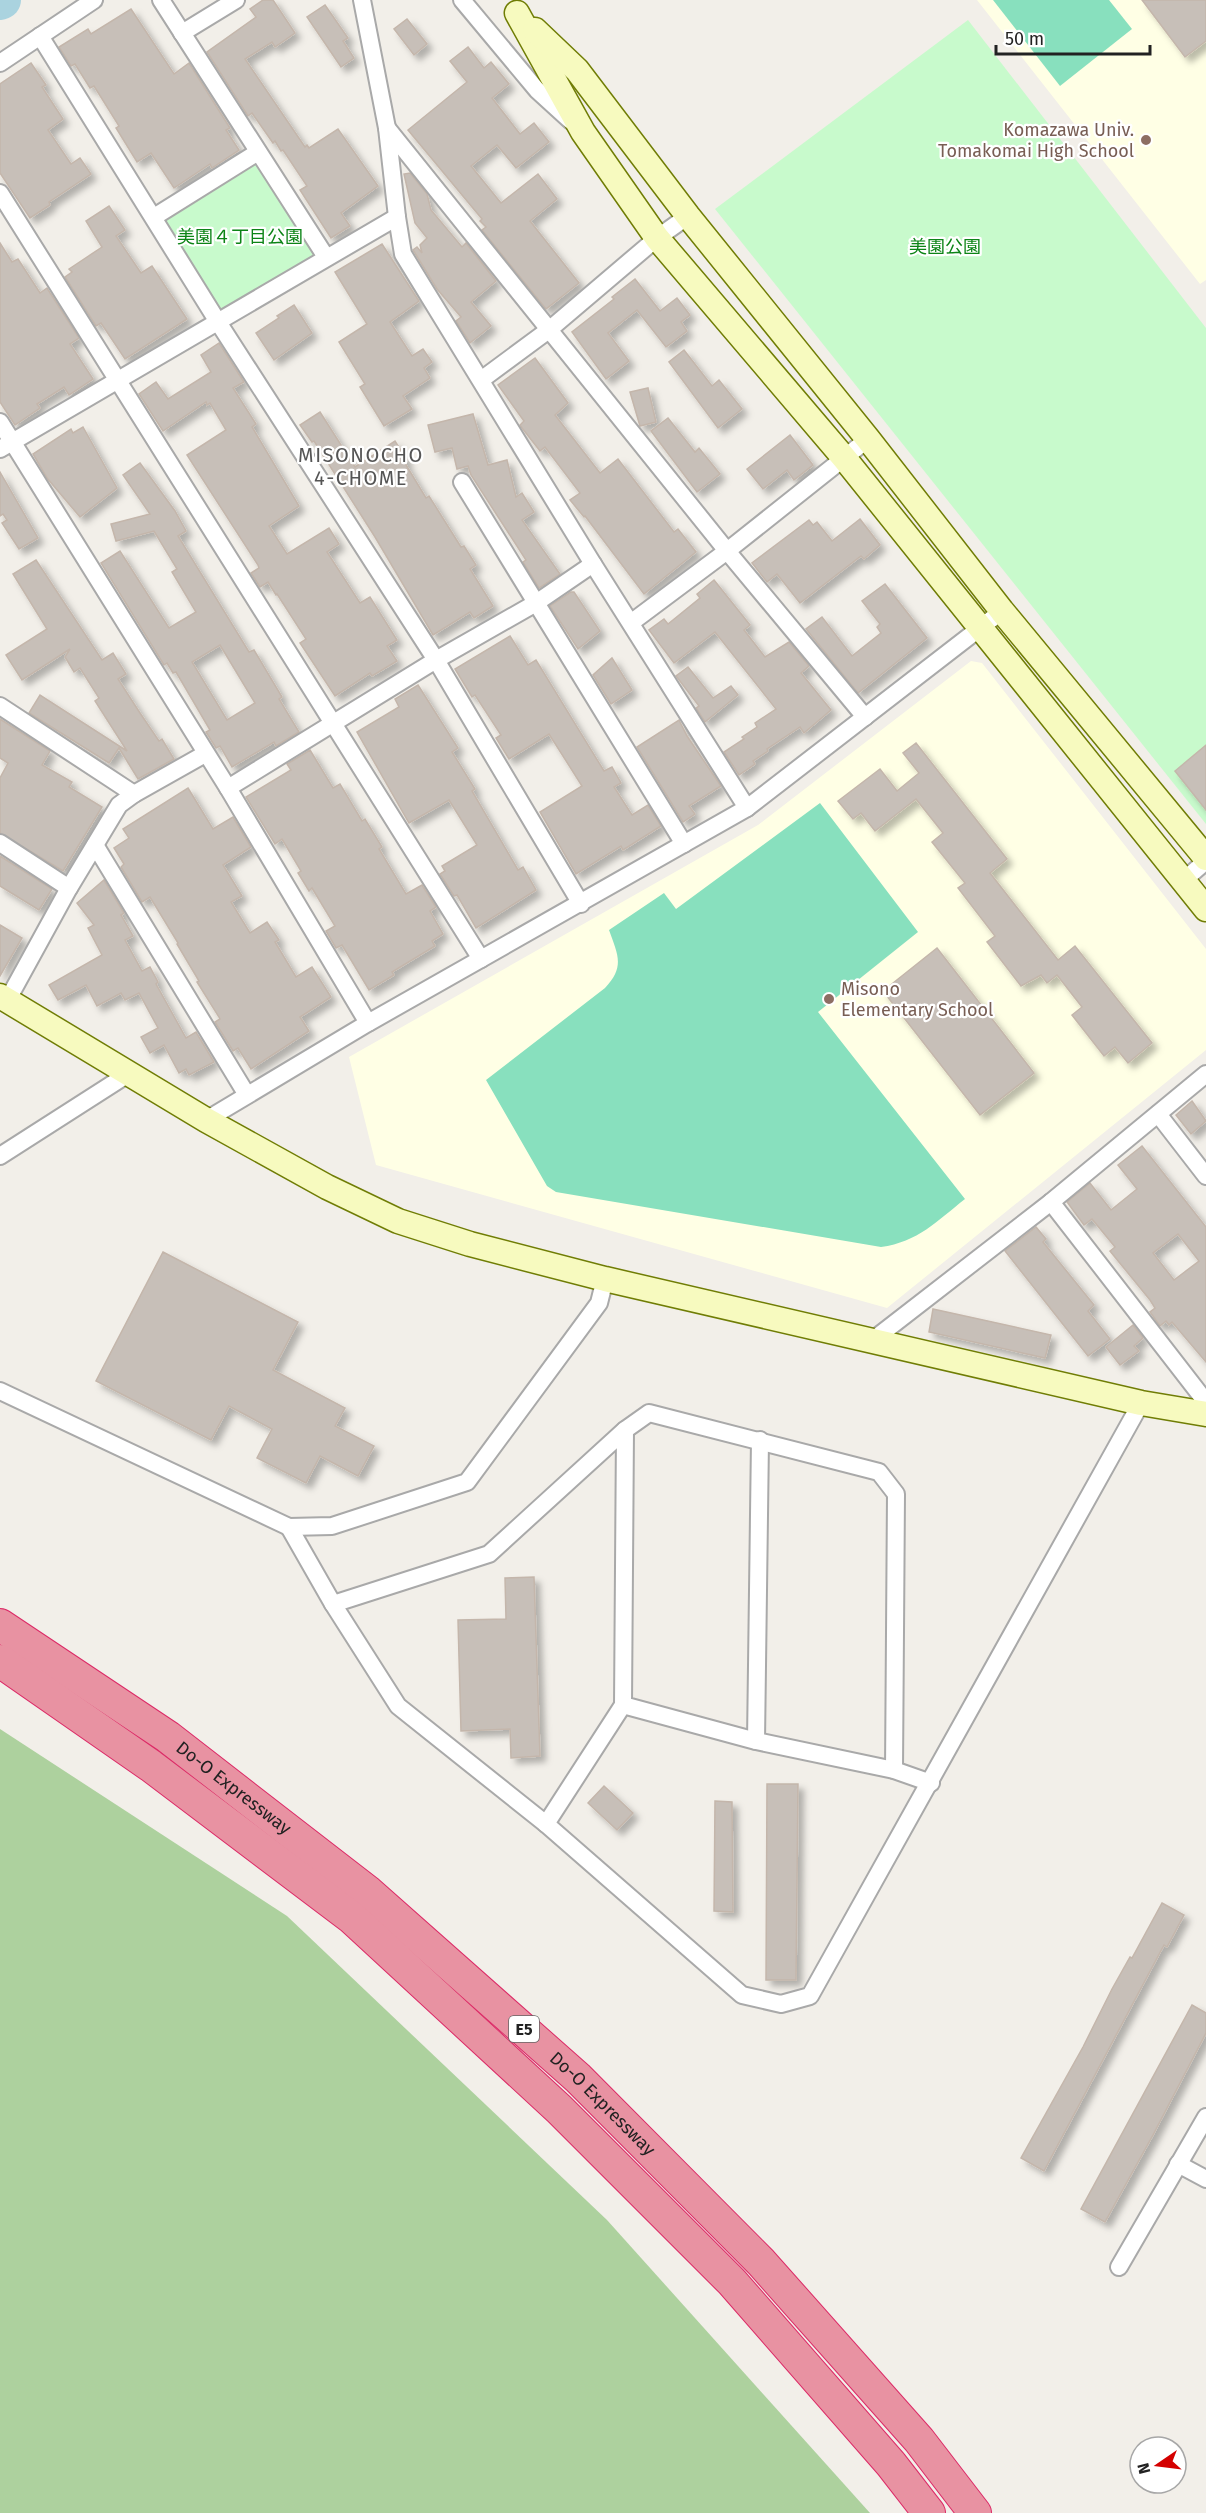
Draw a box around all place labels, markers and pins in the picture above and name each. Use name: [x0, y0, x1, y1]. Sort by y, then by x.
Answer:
place label: Komazawa Univ. Tomakomai High School: [938, 119, 1134, 162]
marker: Komazawa Univ. Tomakomai High School: [1139, 133, 1153, 147]
place label: Misono Elementary School: [841, 978, 993, 1021]
marker: Misono Elementary School: [822, 992, 836, 1006]

